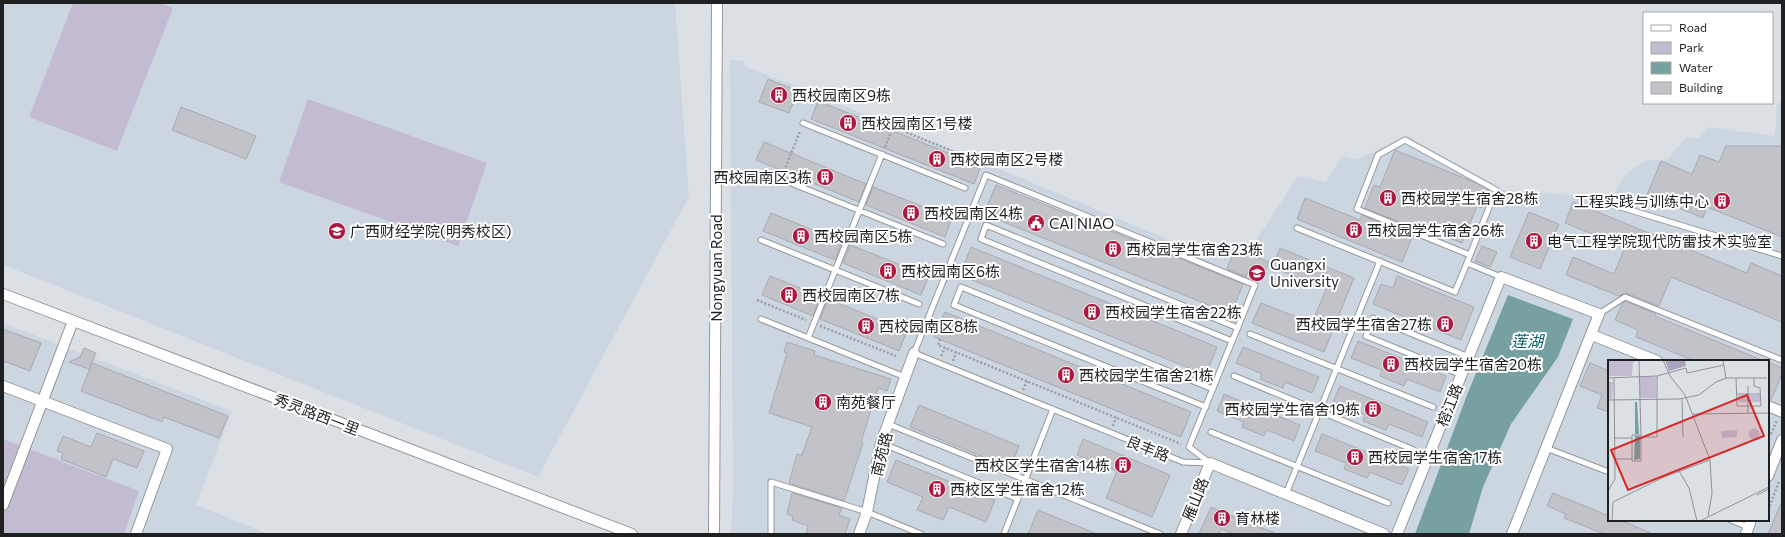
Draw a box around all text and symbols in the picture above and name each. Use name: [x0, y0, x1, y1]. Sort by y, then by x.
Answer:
legend: [1643, 12, 1773, 104]
text: Road: [1679, 20, 1707, 34]
text: Park: [1679, 40, 1705, 54]
text: Water: [1679, 60, 1713, 74]
text: Building: [1679, 80, 1723, 94]
building icon: 西校园南区9栋: [769, 85, 789, 105]
place label: 西校园南区9栋: [792, 86, 891, 104]
building icon: 西校园南区1号楼: [838, 113, 858, 133]
place label: 西校园南区1号楼: [861, 114, 972, 132]
building icon: 西校园南区2号楼: [927, 149, 947, 169]
place label: 西校园南区2号楼: [950, 150, 1063, 168]
building icon: 西校园南区3栋: [815, 167, 835, 187]
place label: 西校园南区3栋: [713, 168, 812, 186]
building icon: 西校园学生宿舍28栋: [1378, 188, 1398, 208]
place label: 西校园学生宿舍28栋: [1401, 189, 1538, 207]
building icon: 工程实践与训练中心: [1712, 191, 1732, 211]
place label: 工程实践与训练中心: [1574, 192, 1709, 210]
building icon: 西校园南区4栋: [901, 203, 921, 223]
place label: 西校园南区4栋: [924, 204, 1023, 222]
public building icon: CAI NIAO: [1026, 213, 1046, 233]
street label: Nongyuan Road: [707, 214, 725, 322]
place label: CAI NIAO: [1049, 214, 1114, 232]
building icon: 西校园学生宿舍26栋: [1344, 220, 1364, 240]
school or university icon: 广西财经学院(明秀校区): [327, 221, 347, 241]
place label: 西校园学生宿舍26栋: [1367, 221, 1504, 239]
place label: 广西财经学院(明秀校区): [350, 222, 512, 240]
building icon: 西校园南区5栋: [791, 226, 811, 246]
place label: 西校园南区5栋: [814, 227, 913, 245]
building icon: 电气工程学院现代防雷技术实验室: [1524, 231, 1544, 251]
place label: 电气工程学院现代防雷技术实验室: [1547, 232, 1772, 250]
building icon: 西校园学生宿舍23栋: [1103, 239, 1123, 259]
place label: 西校园学生宿舍23栋: [1126, 240, 1263, 258]
place label: Guangxi University: [1270, 255, 1339, 290]
building icon: 西校园南区6栋: [878, 261, 898, 281]
place label: 西校园南区6栋: [901, 262, 1000, 280]
school or university icon: Guangxi University: [1247, 263, 1267, 283]
building icon: 西校园南区7栋: [779, 285, 799, 305]
place label: 西校园南区7栋: [802, 286, 900, 304]
building icon: 西校园学生宿舍22栋: [1082, 302, 1102, 322]
place label: 西校园学生宿舍22栋: [1105, 303, 1242, 321]
building icon: 西校园学生宿舍27栋: [1435, 314, 1455, 334]
place label: 西校园学生宿舍27栋: [1296, 315, 1432, 333]
building icon: 西校园南区8栋: [856, 316, 876, 336]
place label: 西校园南区8栋: [879, 317, 978, 335]
water label: 莲湖: [1511, 331, 1546, 350]
building icon: 西校园学生宿舍20栋: [1381, 354, 1401, 374]
place label: 西校园学生宿舍20栋: [1404, 355, 1542, 373]
inset map: [1608, 360, 1769, 521]
building icon: 西校园学生宿舍21栋: [1056, 365, 1076, 385]
place label: 西校园学生宿舍21栋: [1079, 366, 1214, 384]
street label: 榕江路: [1432, 381, 1466, 429]
street label: 秀灵路西一里: [272, 389, 362, 439]
building icon: 南苑餐厅: [813, 392, 833, 412]
place label: 南苑餐厅: [836, 393, 896, 411]
building icon: 西校园学生宿舍19栋: [1363, 399, 1383, 419]
place label: 西校园学生宿舍19栋: [1224, 400, 1360, 418]
street label: 南苑路: [867, 430, 895, 478]
street label: 良丰路: [1124, 431, 1172, 465]
building icon: 西校园学生宿舍17栋: [1345, 447, 1365, 467]
place label: 西校园学生宿舍17栋: [1368, 448, 1502, 466]
building icon: 西校区学生宿舍14栋: [1113, 455, 1133, 475]
place label: 西校区学生宿舍14栋: [975, 456, 1110, 474]
street label: 雁山路: [1178, 475, 1212, 523]
building icon: 西校区学生宿舍12栋: [927, 479, 947, 499]
place label: 西校区学生宿舍12栋: [950, 480, 1085, 498]
building icon: 育林楼: [1212, 508, 1232, 528]
place label: 育林楼: [1235, 509, 1280, 527]

